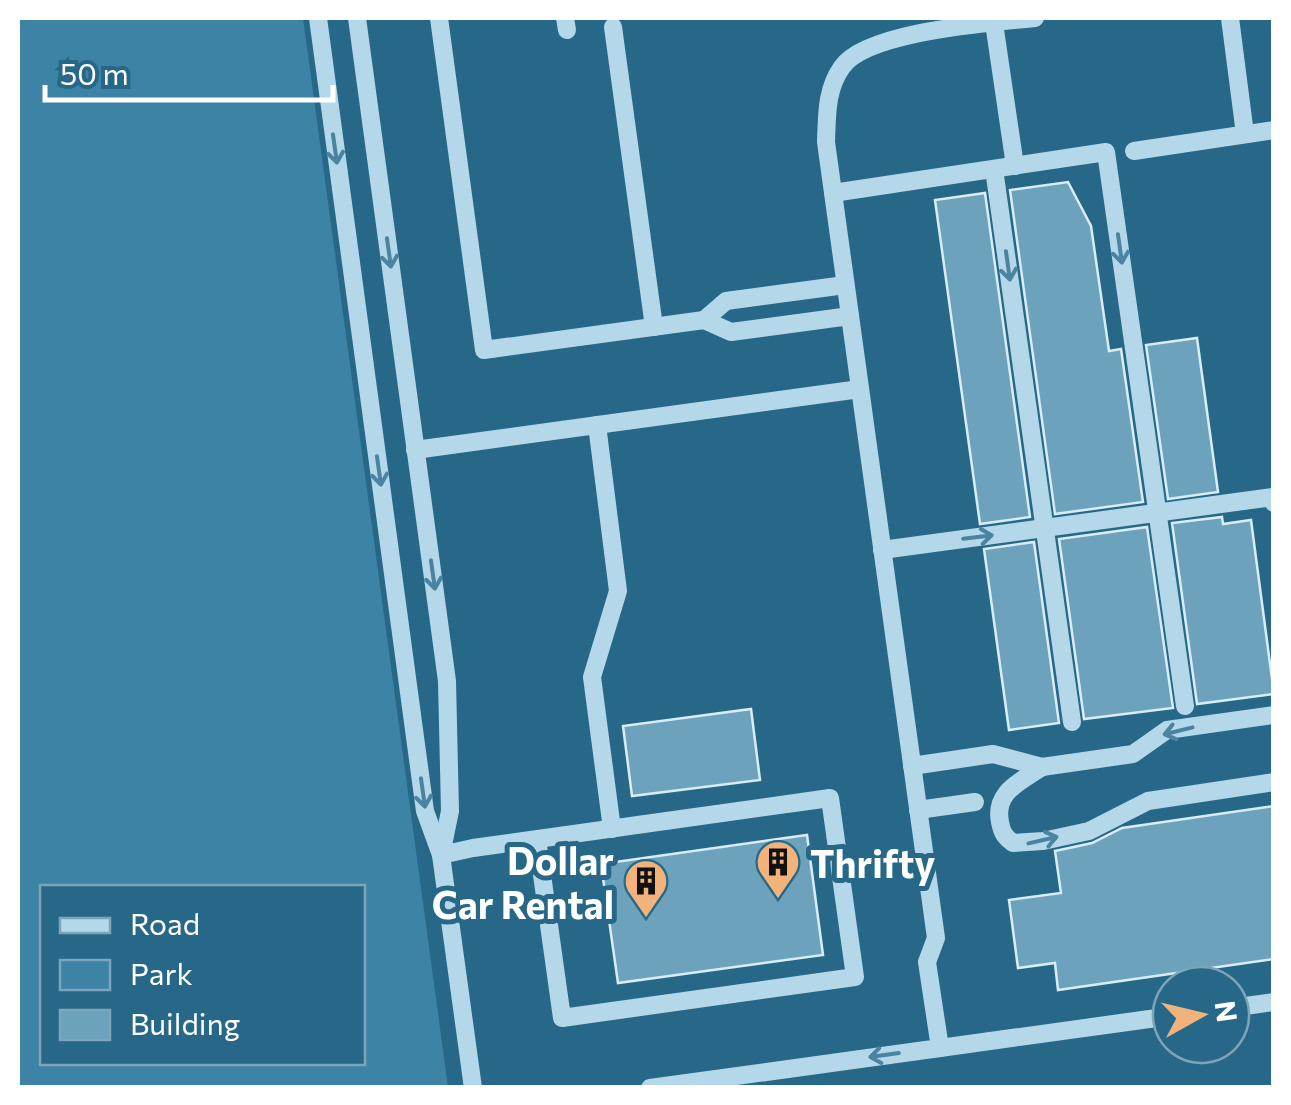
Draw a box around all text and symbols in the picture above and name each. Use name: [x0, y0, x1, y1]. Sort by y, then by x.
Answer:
scale bar: [45, 40, 332, 102]
text: 50 m: [60, 54, 129, 91]
one-way arrow: [327, 132, 345, 164]
one-way arrow: [1111, 232, 1129, 265]
one-way arrow: [380, 236, 398, 269]
one-way arrow: [999, 249, 1017, 281]
one-way arrow: [371, 454, 389, 486]
one-way arrow: [962, 527, 994, 546]
one-way arrow: [424, 558, 442, 591]
one-way arrow: [1162, 723, 1194, 741]
one-way arrow: [414, 776, 433, 809]
one-way arrow: [1026, 830, 1058, 848]
place label: Dollar Car Rental: [432, 836, 614, 927]
building icon: Thrifty: [755, 839, 801, 900]
place label: Thrifty: [810, 839, 935, 886]
building icon: Dollar Car Rental: [623, 858, 669, 919]
legend: [40, 885, 365, 1065]
text: Road: [130, 904, 200, 941]
text: Park: [130, 954, 193, 991]
north arrow: [1151, 965, 1251, 1065]
text: N: [1208, 999, 1245, 1024]
text: Building: [130, 1004, 240, 1041]
one-way arrow: [868, 1047, 901, 1065]

